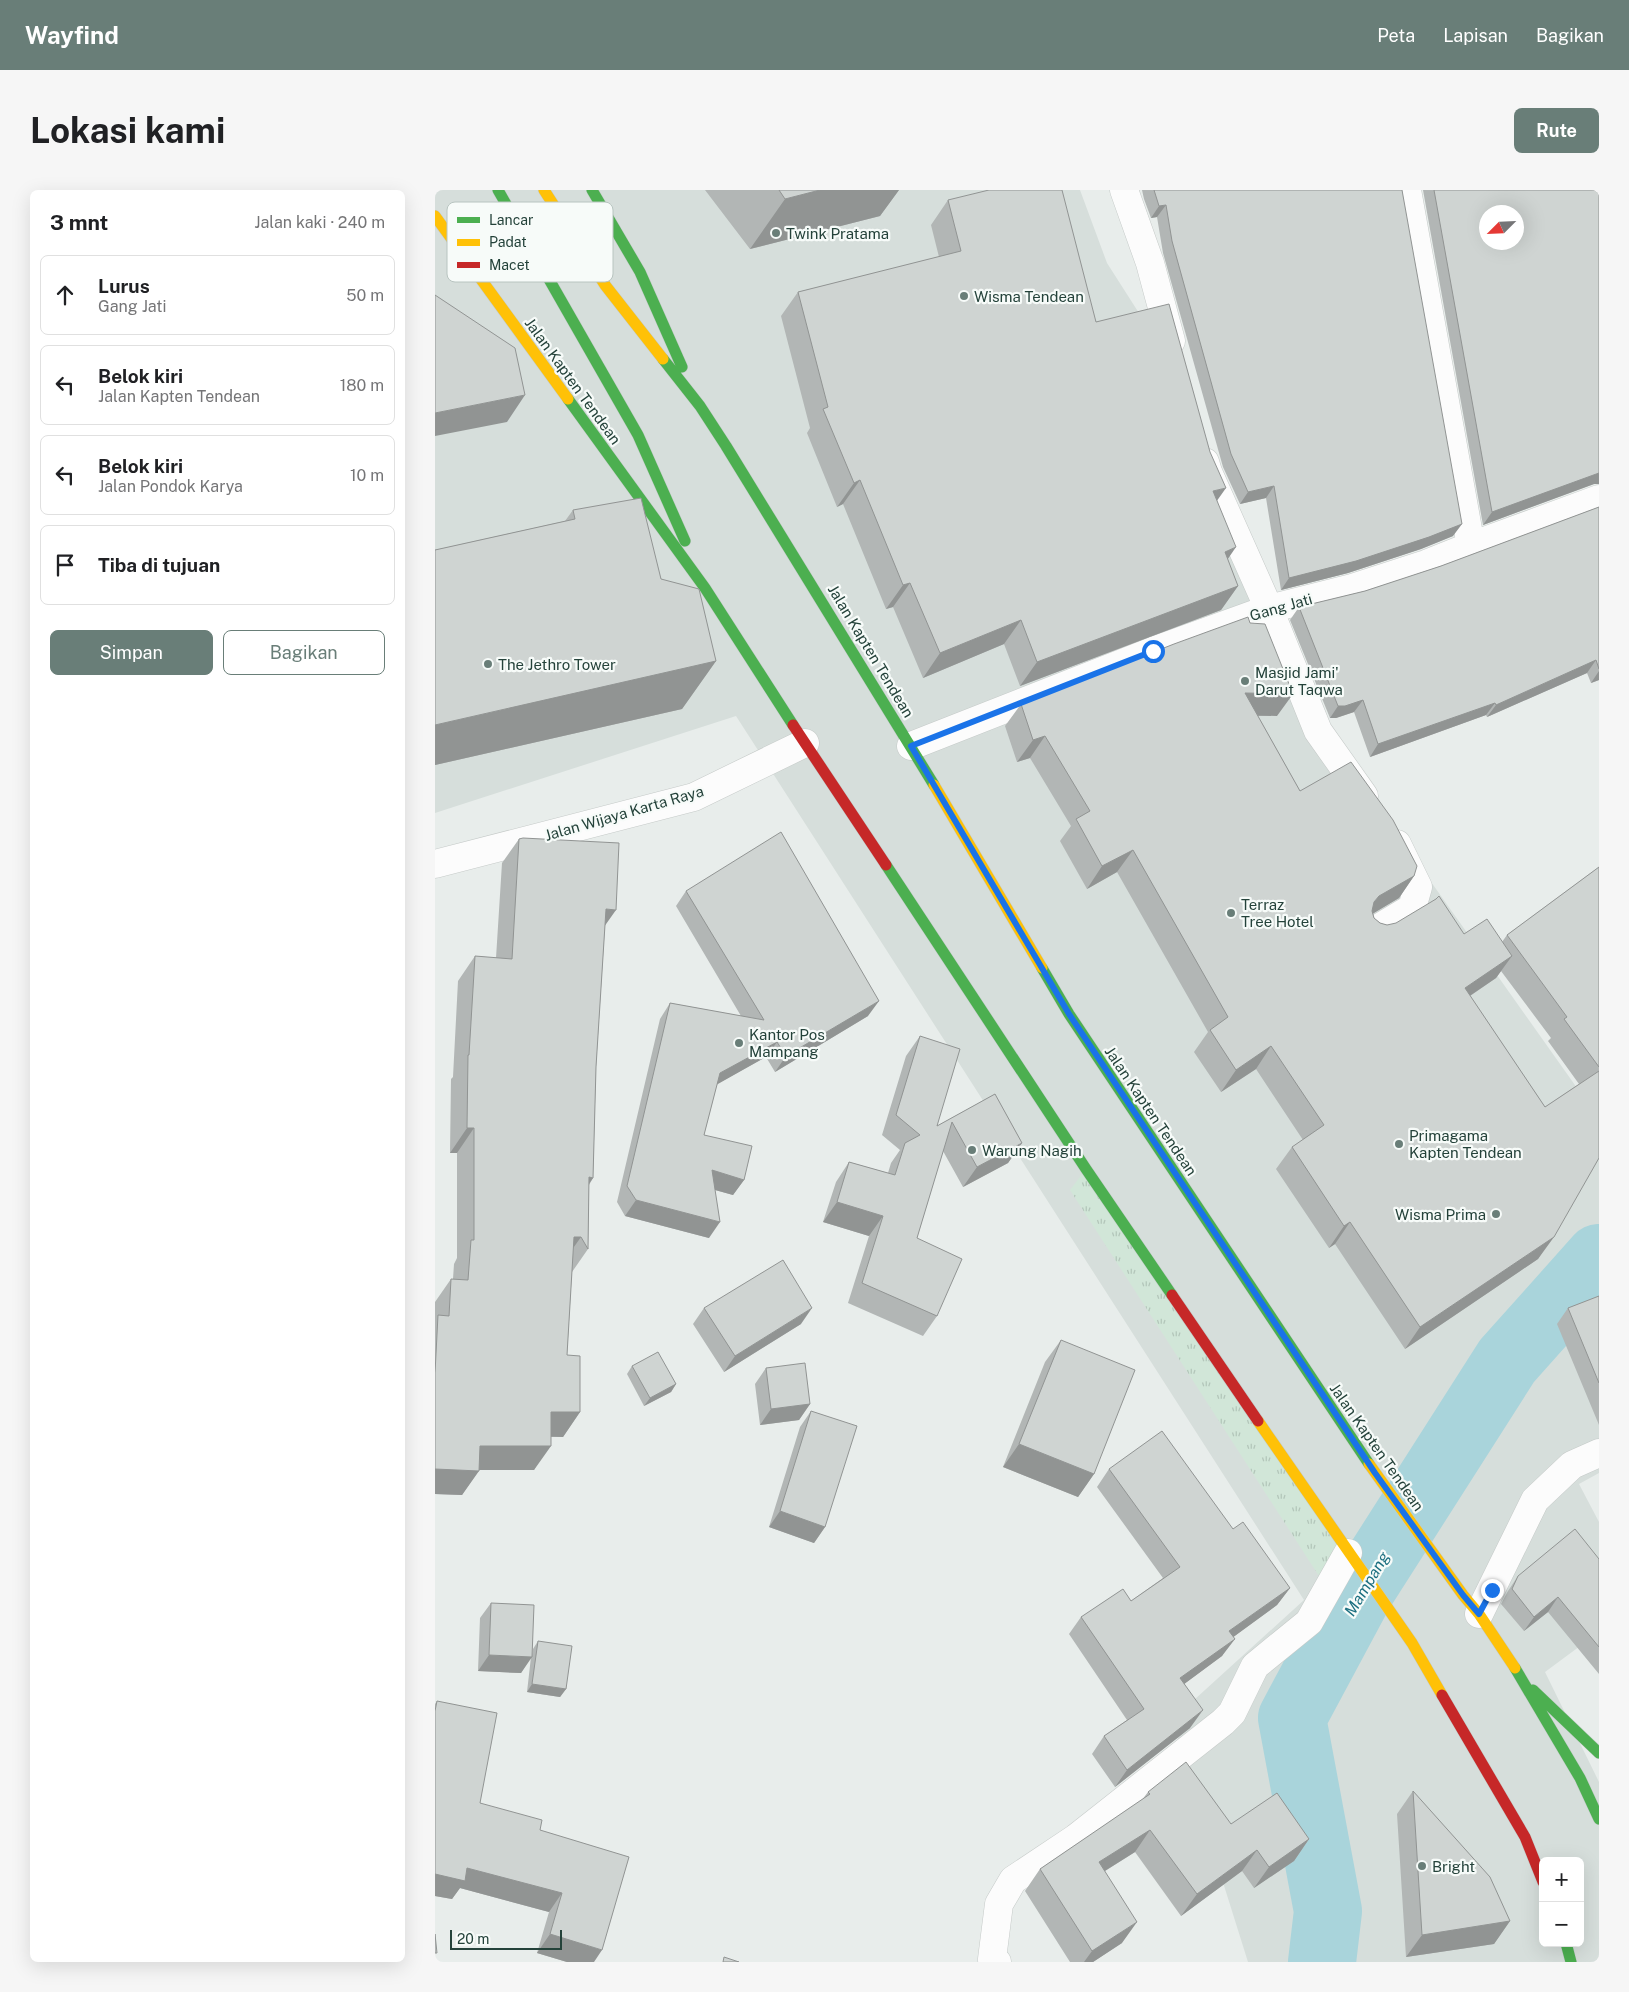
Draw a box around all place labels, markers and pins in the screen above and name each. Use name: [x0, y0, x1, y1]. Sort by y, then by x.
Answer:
place label: Twink Pratama: [786, 225, 889, 242]
marker: Twink Pratama: [770, 227, 782, 239]
place label: Wisma Tendean: [974, 288, 1084, 305]
marker: Wisma Tendean: [958, 290, 970, 302]
place label: The Jethro Tower: [498, 656, 616, 673]
marker: The Jethro Tower: [482, 658, 494, 670]
place label: Masjid Jami' Darut Taqwa: [1255, 664, 1343, 698]
marker: Masjid Jami' Darut Taqwa: [1239, 675, 1251, 687]
place label: Terraz Tree Hotel: [1241, 896, 1314, 930]
marker: Terraz Tree Hotel: [1225, 907, 1237, 919]
place label: Kantor Pos Mampang: [749, 1026, 825, 1060]
marker: Kantor Pos Mampang: [733, 1037, 745, 1049]
place label: Primagama Kapten Tendean: [1409, 1127, 1522, 1161]
marker: Primagama Kapten Tendean: [1393, 1138, 1405, 1150]
place label: Warung Nagih: [982, 1142, 1082, 1159]
marker: Warung Nagih: [966, 1144, 978, 1156]
place label: Wisma Prima: [1395, 1206, 1486, 1223]
marker: Wisma Prima: [1490, 1208, 1502, 1220]
place label: Bright: [1432, 1858, 1475, 1875]
marker: Bright: [1416, 1860, 1428, 1872]

